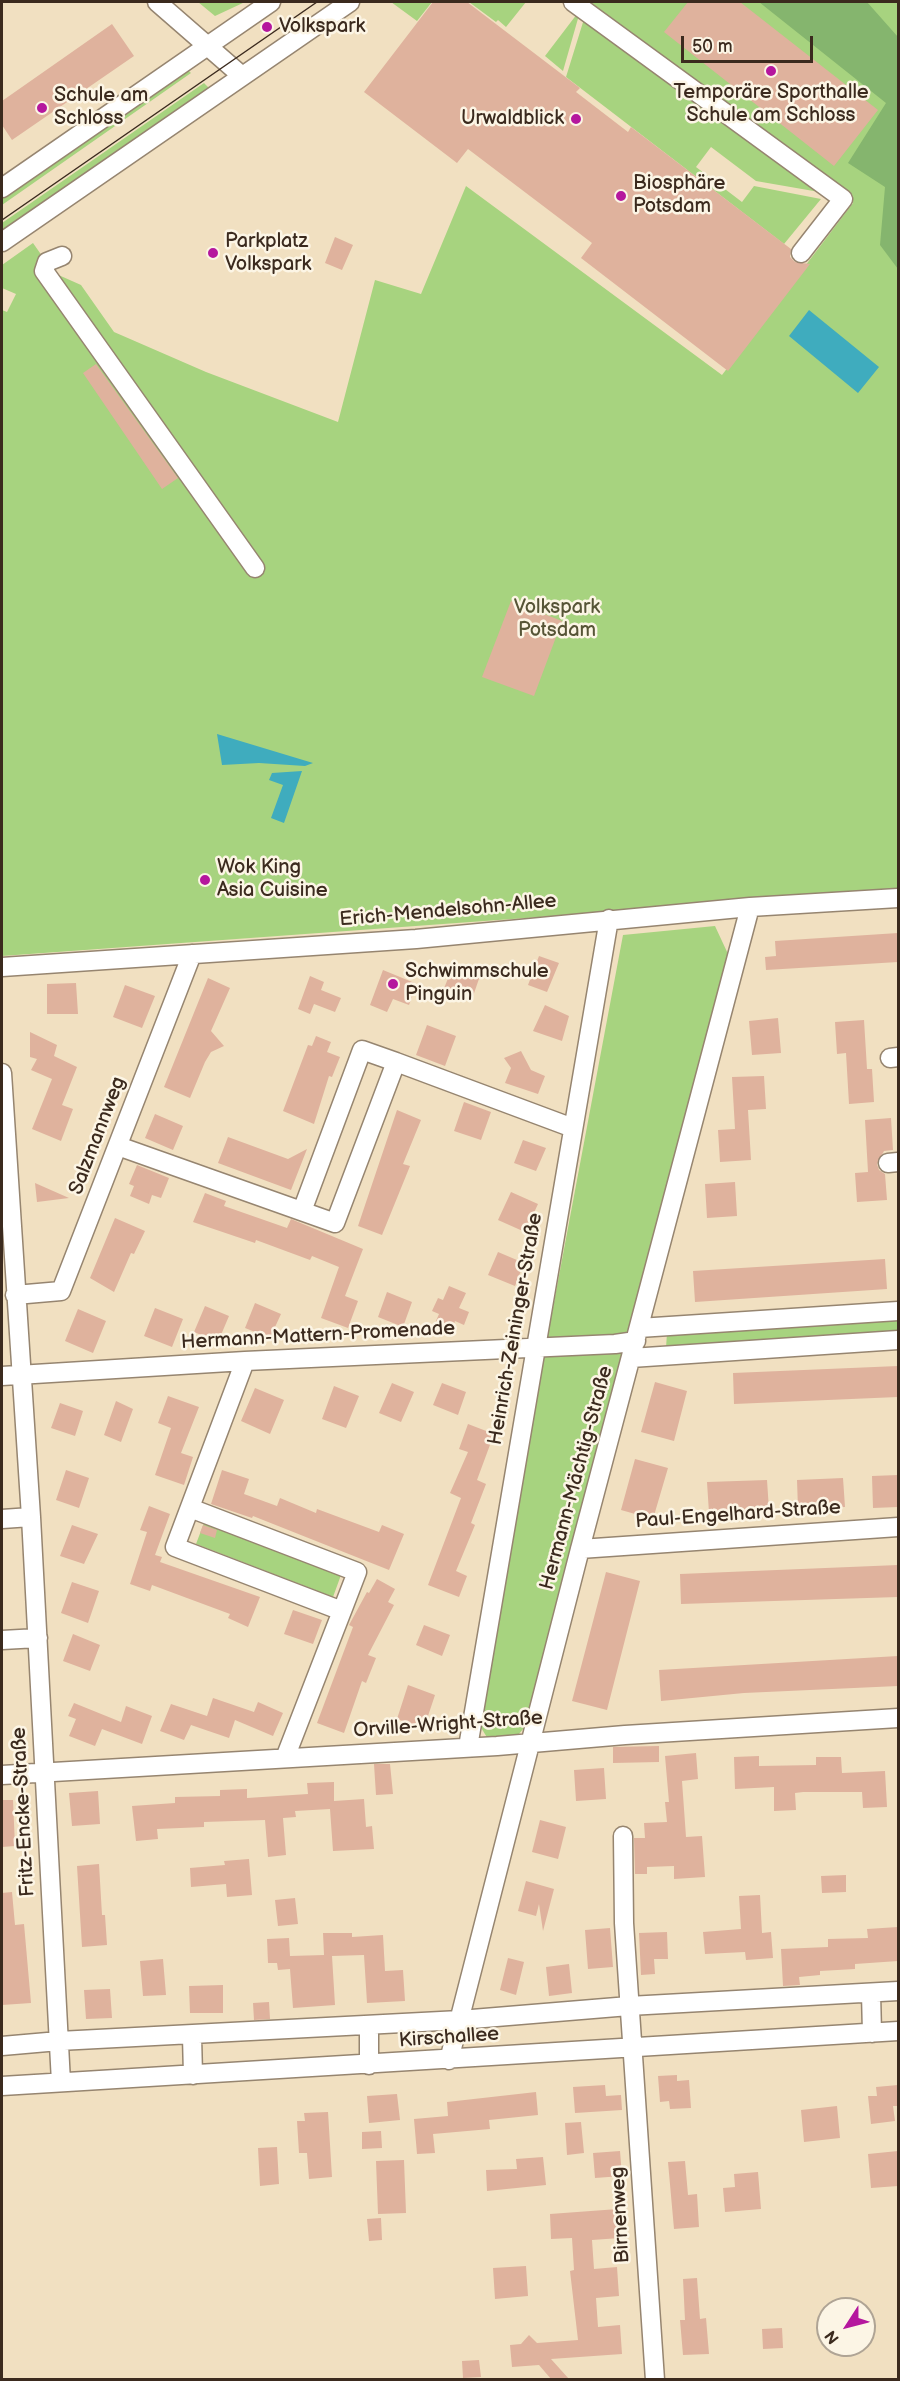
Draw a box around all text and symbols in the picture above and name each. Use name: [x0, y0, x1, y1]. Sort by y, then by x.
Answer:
place label: Volkspark: [279, 15, 365, 39]
marker: Volkspark: [260, 20, 274, 34]
scale bar: [684, 24, 816, 62]
text: 50 m: [692, 36, 733, 57]
marker: Temporäre Sporthalle Schule am Schloss: [764, 64, 778, 78]
place label: Temporäre Sporthalle Schule am Schloss: [673, 81, 869, 128]
place label: Schule am Schloss: [54, 84, 148, 131]
marker: Schule am Schloss: [35, 101, 49, 115]
place label: Urwaldblick: [461, 107, 564, 131]
marker: Urwaldblick: [569, 112, 583, 126]
place label: Biosphäre Potsdam: [633, 172, 725, 219]
marker: Biosphäre Potsdam: [614, 189, 628, 203]
place label: Parkplatz Volkspark: [225, 230, 311, 277]
marker: Parkplatz Volkspark: [206, 246, 220, 260]
park label: Volkspark Potsdam: [514, 596, 600, 643]
place label: Wok King Asia Cuisine: [217, 856, 328, 903]
marker: Wok King Asia Cuisine: [198, 873, 212, 887]
street label: Erich-Mendelsohn-Allee: [339, 890, 557, 932]
place label: Schwimmschule Pinguin: [405, 960, 549, 1007]
marker: Schwimmschule Pinguin: [386, 977, 400, 991]
street label: Salzmannweg: [65, 1074, 131, 1198]
street label: Heinrich-Zeininger-Straße: [484, 1211, 548, 1447]
street label: Hermann-Mattern-Promenade: [180, 1317, 456, 1355]
street label: Hermann-Mächtig-Straße: [536, 1363, 618, 1593]
street label: Paul-Engelhard-Straße: [635, 1496, 841, 1534]
street label: Orville-Wright-Straße: [353, 1706, 543, 1744]
street label: Fritz-Encke-Straße: [8, 1726, 40, 1898]
street label: Kirschallee: [398, 2023, 500, 2053]
street label: Birnenweg: [606, 2166, 636, 2264]
north arrow: [816, 2297, 876, 2357]
text: N: [821, 2326, 844, 2347]

